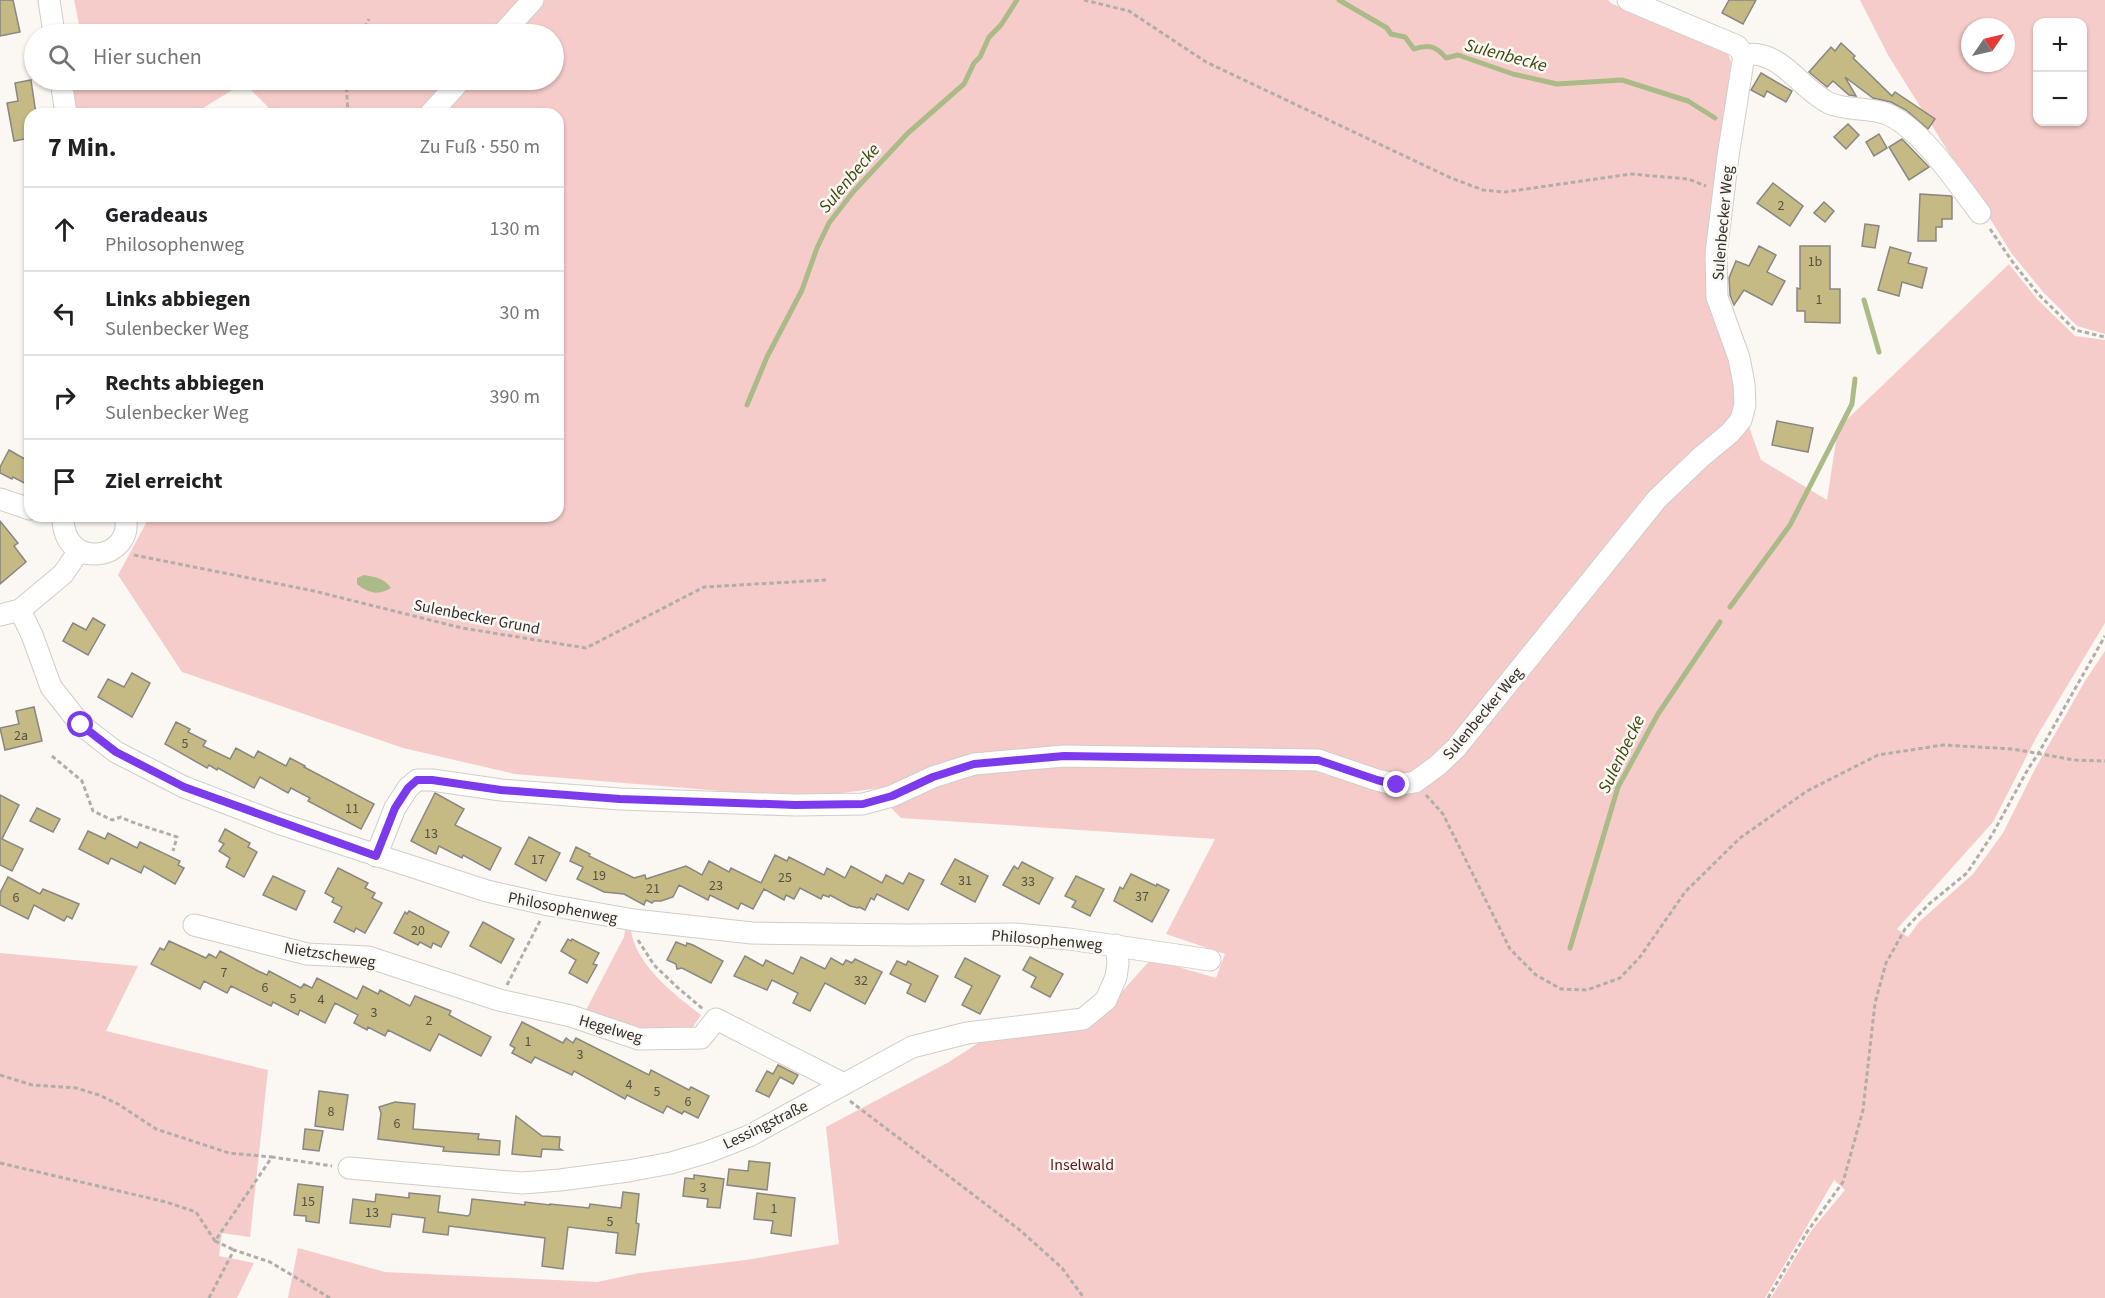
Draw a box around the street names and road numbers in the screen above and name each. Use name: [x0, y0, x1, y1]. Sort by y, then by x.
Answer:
street label: Sulenbecker Weg: [1707, 165, 1739, 281]
street label: Sulenbecker Grund: [412, 594, 542, 640]
street label: Sulenbecker Weg: [1437, 663, 1528, 765]
street label: Philosophenweg: [506, 887, 620, 929]
street label: Philosophenweg: [990, 924, 1103, 956]
street label: Nietzscheweg: [283, 937, 377, 973]
street label: Hegelweg: [576, 1009, 645, 1049]
street label: Lessingstraße: [719, 1095, 812, 1155]

